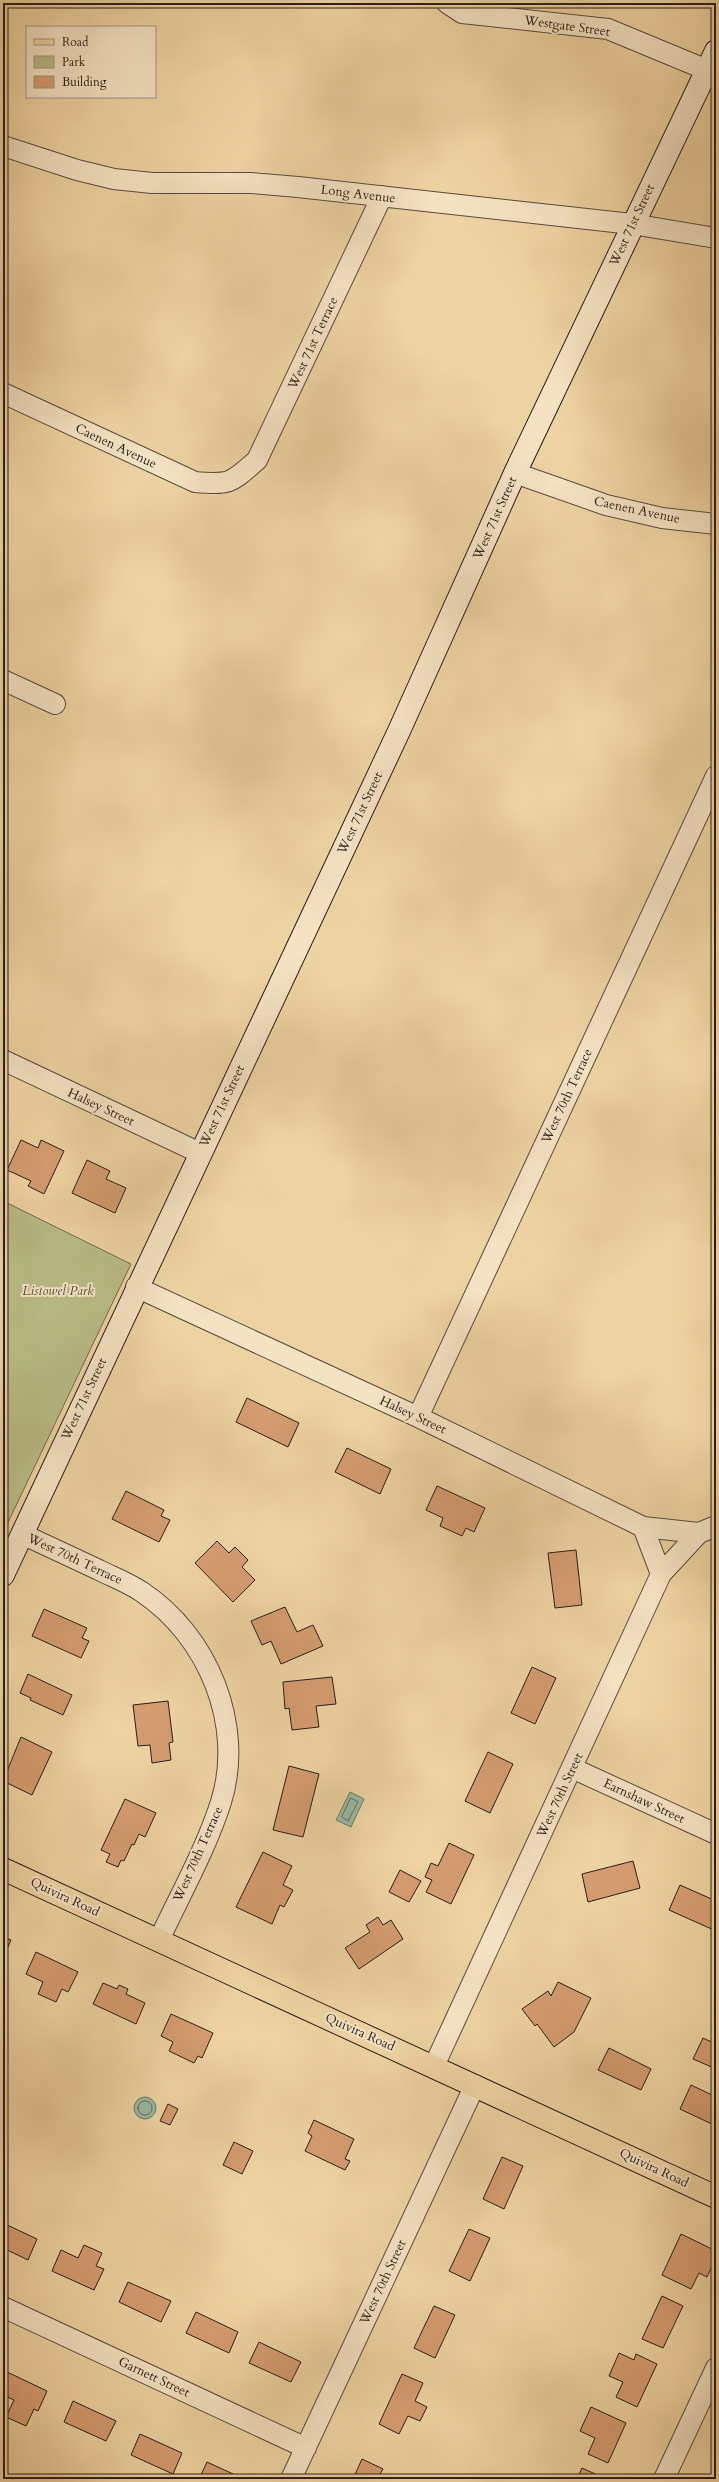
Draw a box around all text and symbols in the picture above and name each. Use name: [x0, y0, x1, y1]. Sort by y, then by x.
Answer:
street label: Westgate Street: [522, 11, 611, 41]
legend: [26, 26, 156, 98]
text: Road: [62, 34, 89, 50]
text: Park: [62, 54, 86, 70]
text: Building: [62, 74, 107, 90]
street label: Long Avenue: [320, 180, 397, 208]
street label: West 71st Street: [605, 181, 659, 270]
street label: West 71st Terrace: [283, 294, 342, 393]
street label: Caenen Avenue: [72, 419, 160, 473]
street label: West 71st Street: [468, 474, 521, 563]
street label: Caenen Avenue: [592, 492, 682, 528]
street label: West 71st Street: [333, 769, 387, 858]
street label: West 70th Terrace: [537, 1046, 597, 1147]
street label: West 71st Street: [195, 1062, 249, 1151]
street label: Halsey Street: [65, 1084, 137, 1130]
park label: Listowel Park: [22, 1282, 94, 1300]
street label: West 71st Street: [57, 1355, 111, 1444]
street label: Halsey Street: [377, 1392, 449, 1438]
street label: West 70th Terrace: [24, 1529, 125, 1589]
street label: West 70th Street: [532, 1750, 588, 1841]
street label: Earnshaw Street: [600, 1774, 688, 1828]
street label: West 70th Terrace: [168, 1803, 227, 1905]
street label: Quivira Road: [27, 1873, 103, 1921]
street label: Quivira Road: [322, 2009, 398, 2055]
street label: Quivira Road: [616, 2144, 692, 2192]
street label: West 70th Street: [355, 2237, 411, 2328]
street label: Garnett Street: [115, 2353, 193, 2401]

